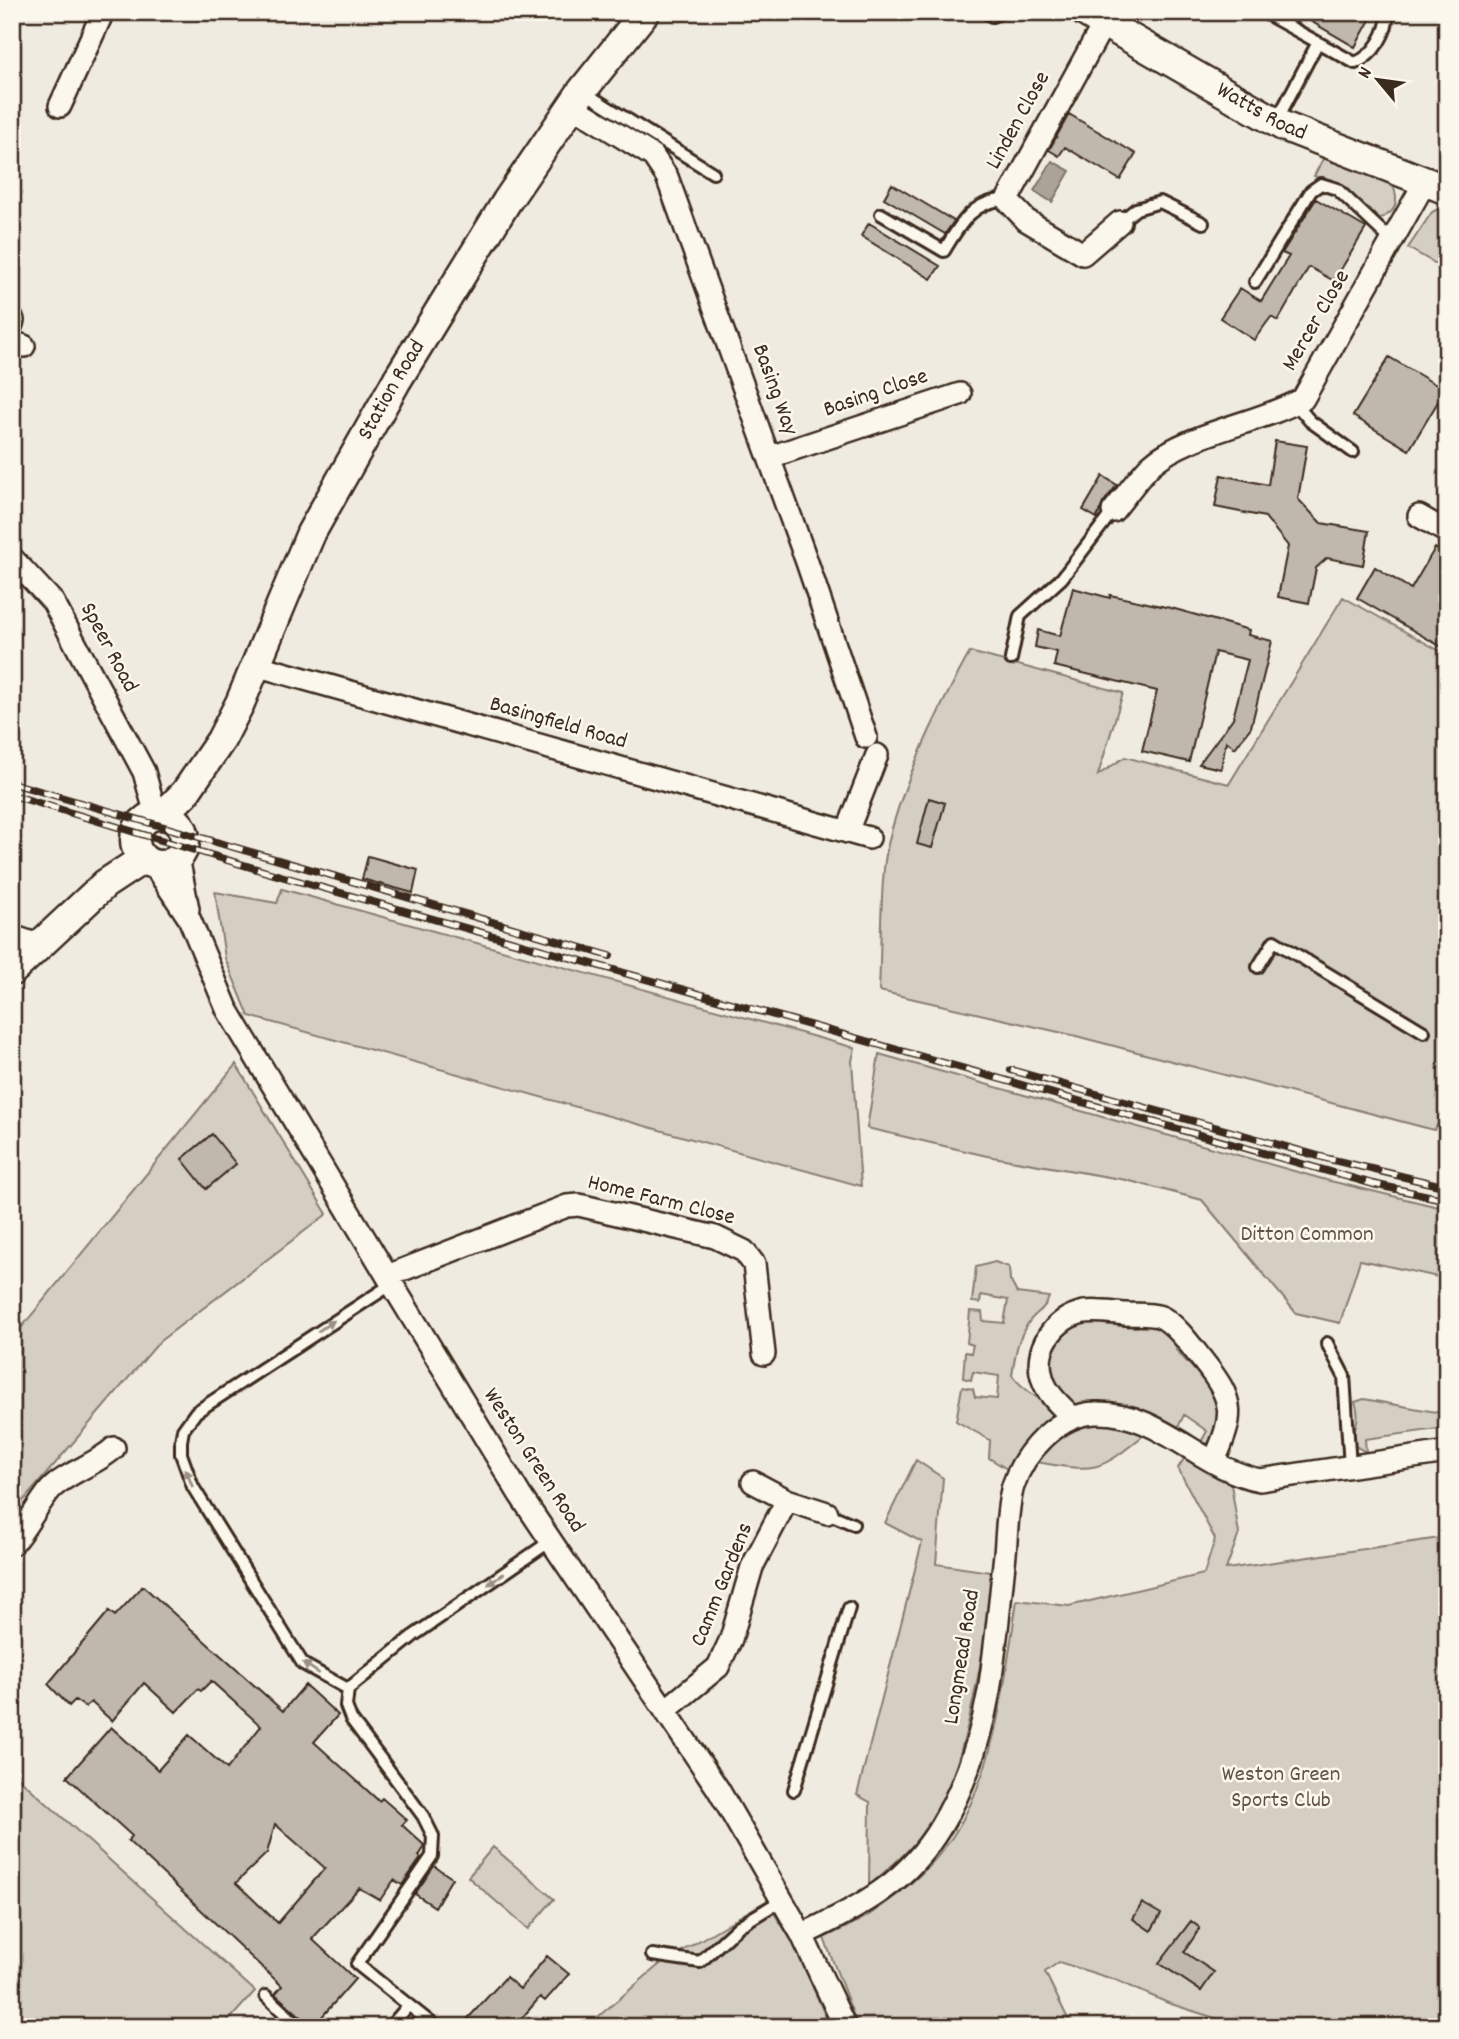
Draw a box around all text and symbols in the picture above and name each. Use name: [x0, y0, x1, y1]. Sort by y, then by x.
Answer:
north arrow: [1344, 46, 1414, 116]
text: N: [1352, 63, 1380, 84]
street label: Linden Close: [978, 66, 1060, 176]
street label: Watts Road: [1210, 74, 1311, 150]
street label: Mercer Close: [1275, 264, 1359, 378]
street label: Station Road: [350, 334, 434, 447]
street label: Basing Way: [742, 340, 806, 441]
street label: Basing Close: [819, 361, 933, 427]
street label: Speer Road: [70, 597, 146, 699]
street label: Basingfield Road: [485, 689, 631, 759]
street label: Home Farm Close: [584, 1167, 738, 1235]
park label: Ditton Common: [1240, 1219, 1374, 1252]
one-way arrow: [316, 1320, 336, 1333]
street label: Weston Green Road: [474, 1382, 592, 1540]
one-way arrow: [184, 1467, 195, 1488]
street label: Camm Gardens: [683, 1518, 763, 1652]
one-way arrow: [487, 1572, 505, 1586]
street label: Longmead Road: [936, 1587, 990, 1727]
one-way arrow: [302, 1661, 320, 1675]
park label: Weston Green Sports Club: [1222, 1759, 1340, 1818]

